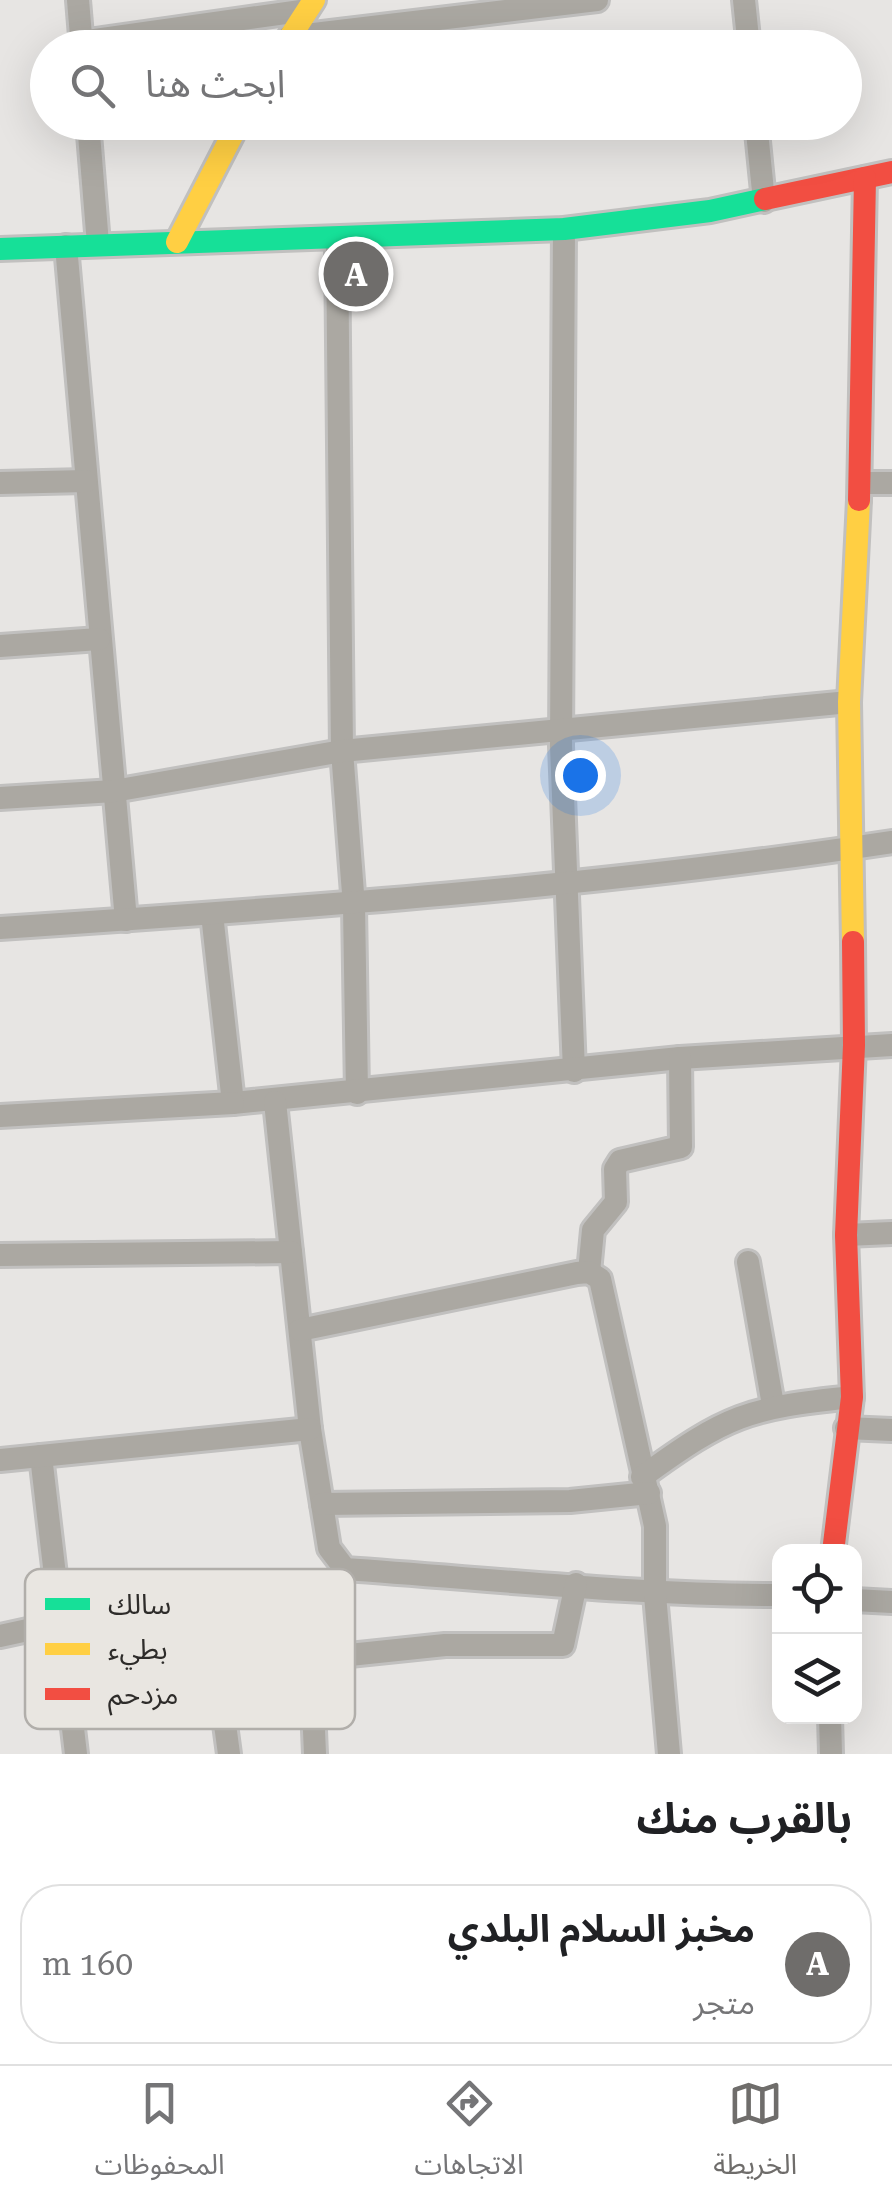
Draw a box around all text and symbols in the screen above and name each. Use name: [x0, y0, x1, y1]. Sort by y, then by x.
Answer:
search box: [30, 30, 862, 140]
icon: search: [65, 58, 120, 113]
text: ابحث هنا: [145, 62, 286, 106]
pin: A: [324, 236, 388, 312]
your location: [555, 750, 606, 801]
map controls: [772, 1544, 862, 1724]
button: locate: [772, 1544, 862, 1634]
legend: [25, 1569, 355, 1729]
text: سالك: [108, 1588, 171, 1621]
text: بطيء: [108, 1633, 168, 1670]
button: layers: [772, 1634, 862, 1724]
text: مزدحم: [108, 1678, 179, 1716]
text: بالقرب منك: [637, 1794, 852, 1843]
text: مخبز السلام البلدي: [448, 1907, 755, 1951]
text: 160 m: [42, 1945, 133, 1983]
text: A: [806, 1945, 829, 1983]
text: متجر: [693, 1984, 755, 2022]
tab: المحفوظات: [95, 2076, 225, 2195]
tab: الاتجاهات: [414, 2076, 524, 2195]
tab: الخريطة: [713, 2076, 797, 2195]

